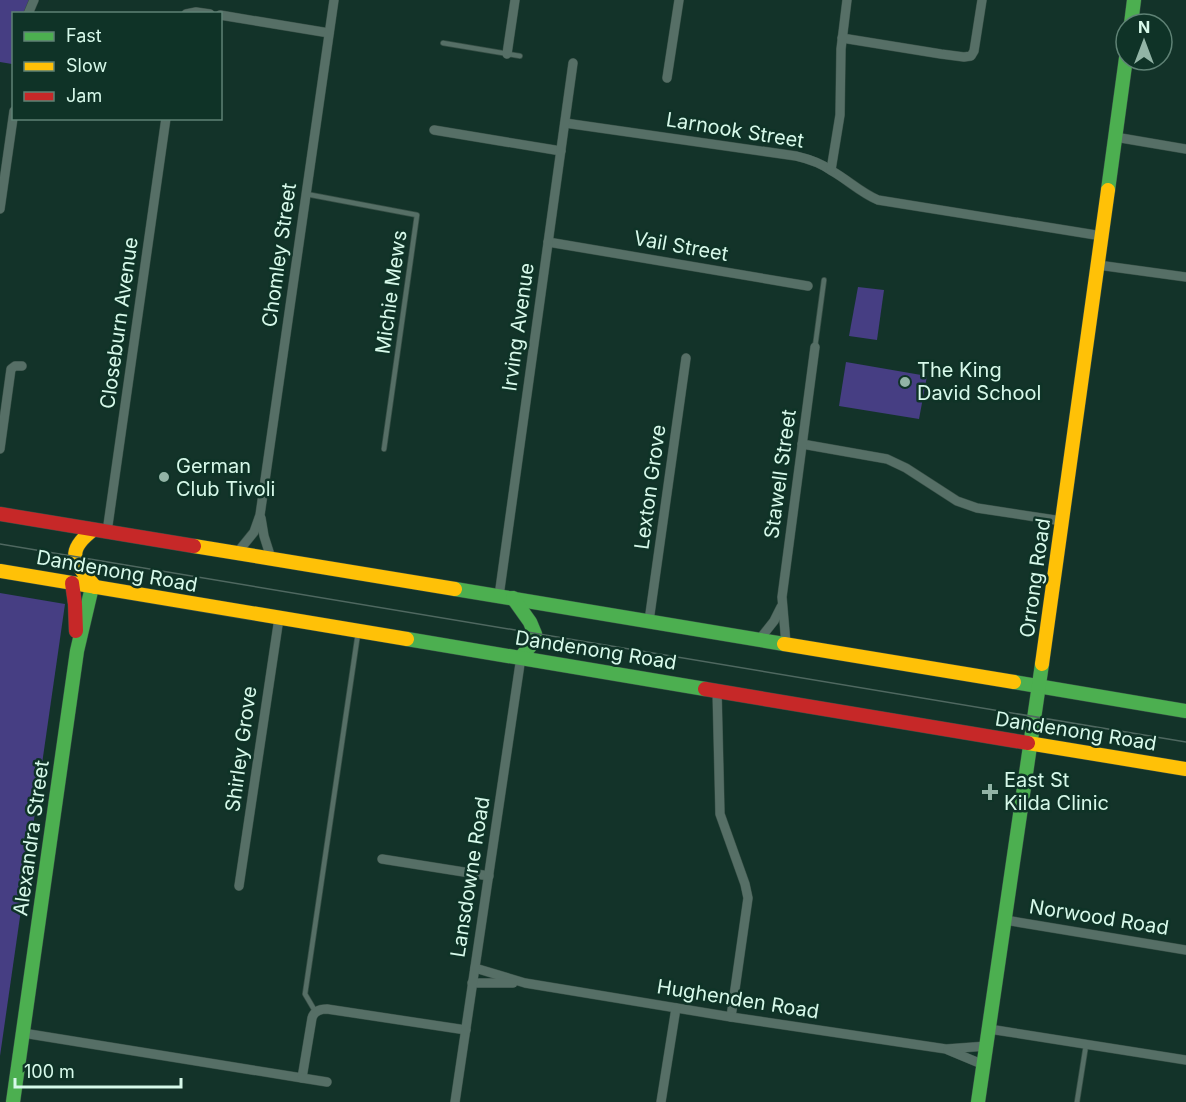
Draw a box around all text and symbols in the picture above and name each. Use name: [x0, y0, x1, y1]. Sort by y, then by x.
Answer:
legend: [12, 12, 222, 120]
north arrow: [1114, 12, 1174, 72]
text: N: [1138, 17, 1150, 37]
text: Fast: [66, 25, 102, 46]
text: Slow: [66, 55, 107, 76]
text: Jam: [66, 85, 102, 106]
street label: Larnook Street: [664, 107, 806, 153]
street label: Chomley Street: [257, 181, 301, 329]
street label: Vail Street: [632, 226, 731, 266]
street label: Michie Mews: [370, 229, 412, 355]
street label: Closeburn Avenue: [95, 236, 143, 410]
street label: Irving Avenue: [497, 261, 539, 393]
place label: The King David School: [917, 358, 1041, 405]
marker: The King David School: [898, 375, 912, 389]
street label: Stawell Street: [759, 407, 801, 540]
street label: Lexton Grove: [629, 423, 671, 551]
place label: German Club Tivoli: [176, 454, 275, 501]
marker: German Club Tivoli: [157, 470, 171, 484]
street label: Orrong Road: [1015, 517, 1055, 639]
street label: Dandenong Road: [35, 545, 199, 597]
street label: Dandenong Road: [514, 625, 678, 675]
street label: Shirley Grove: [220, 685, 262, 813]
street label: Dandenong Road: [994, 706, 1158, 756]
street label: Alexandra Street: [8, 758, 54, 917]
place label: East St Kilda Clinic: [1004, 768, 1109, 815]
marker: East St Kilda Clinic: [981, 783, 999, 801]
street label: Lansdowne Road: [445, 795, 495, 959]
street label: Norwood Road: [1028, 894, 1170, 940]
street label: Hughenden Road: [655, 974, 821, 1024]
scale bar: [15, 1051, 182, 1089]
text: 100 m: [24, 1061, 75, 1082]

